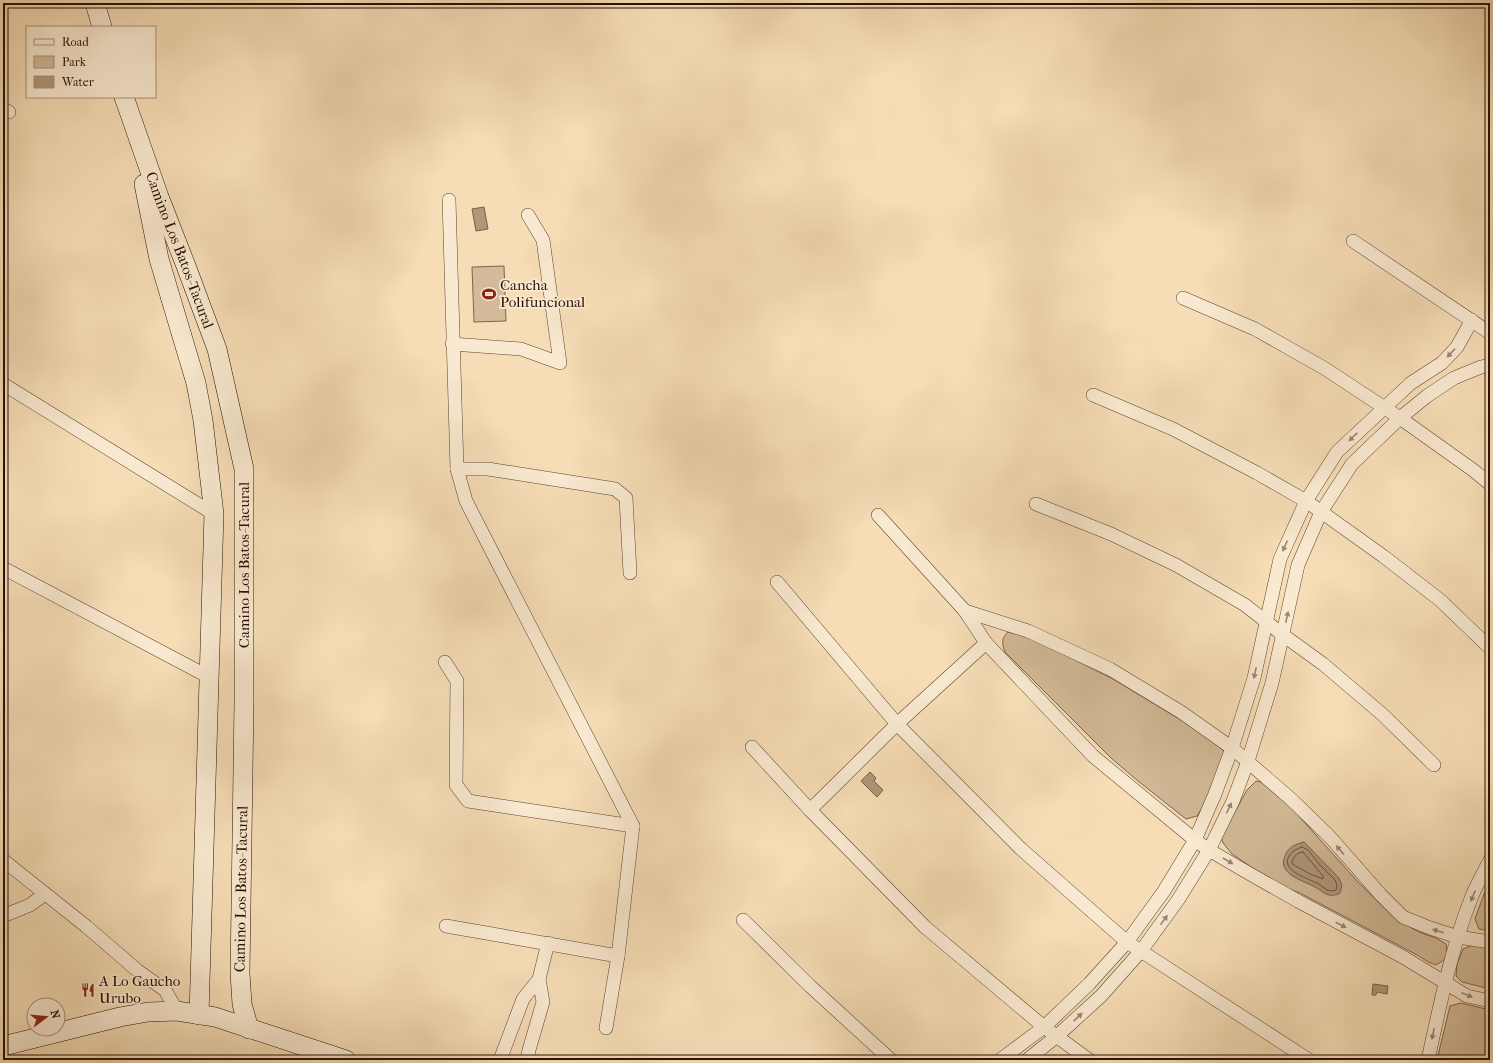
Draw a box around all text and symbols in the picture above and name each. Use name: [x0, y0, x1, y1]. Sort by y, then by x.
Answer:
legend: [26, 26, 156, 98]
text: Road: [62, 35, 89, 49]
text: Park: [62, 55, 87, 69]
text: Water: [61, 75, 95, 89]
street label: Camino Los Batos-Tacural: [142, 169, 218, 331]
place label: Cancha Polifuncional: [500, 276, 585, 311]
sports icon: Cancha Polifuncional: [481, 286, 497, 302]
one-way arrow: [1447, 348, 1456, 358]
one-way arrow: [1348, 432, 1358, 442]
street label: Camino Los Batos-Tacural: [235, 482, 253, 648]
one-way arrow: [1282, 541, 1288, 553]
one-way arrow: [1285, 611, 1291, 623]
one-way arrow: [1251, 666, 1257, 679]
one-way arrow: [1226, 802, 1233, 814]
street label: Camino Los Batos-Tacural: [231, 806, 251, 972]
one-way arrow: [1336, 844, 1345, 855]
one-way arrow: [1222, 858, 1234, 865]
one-way arrow: [1470, 890, 1476, 901]
one-way arrow: [1160, 915, 1168, 925]
one-way arrow: [1336, 921, 1347, 928]
one-way arrow: [1432, 928, 1444, 934]
place label: A Lo Gaucho Urubo: [98, 972, 181, 1007]
restaurant icon: A Lo Gaucho Urubo: [80, 982, 96, 998]
one-way arrow: [1461, 992, 1473, 998]
north arrow: [26, 997, 66, 1037]
text: N: [48, 1009, 63, 1021]
one-way arrow: [1073, 1012, 1083, 1022]
one-way arrow: [1430, 1028, 1436, 1040]

